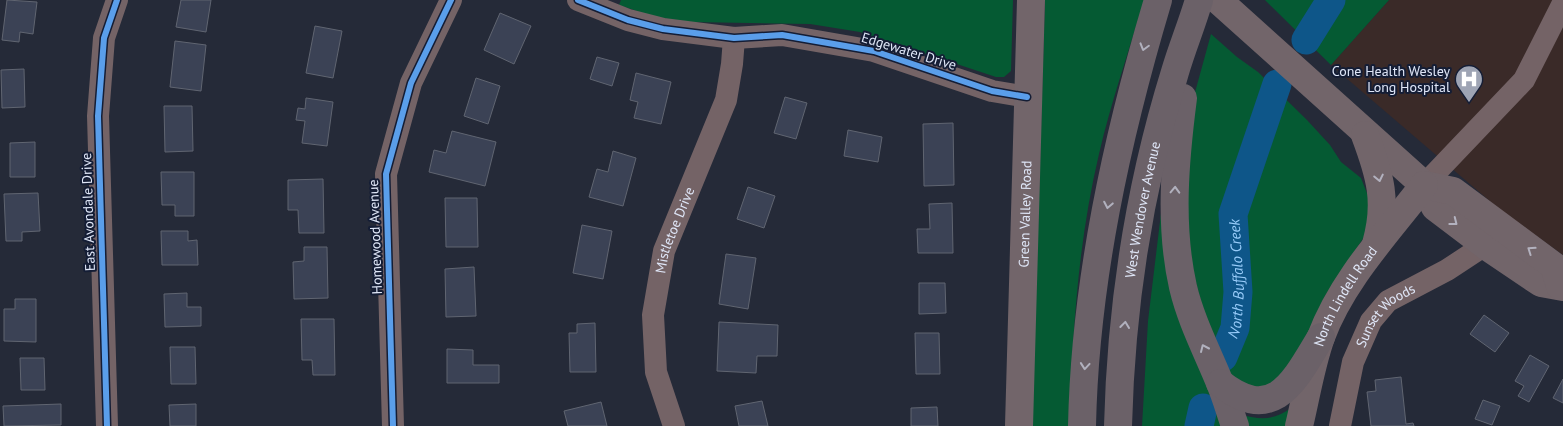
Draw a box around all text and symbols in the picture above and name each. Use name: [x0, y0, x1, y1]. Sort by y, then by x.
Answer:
street label: Edgewater Drive: [859, 28, 959, 74]
one-way arrow: [1140, 42, 1150, 50]
place label: Cone Health Wesley Long Hospital: [1332, 62, 1450, 96]
hospital icon: Cone Health Wesley Long Hospital: [1454, 64, 1484, 103]
street label: West Wendover Avenue: [1121, 140, 1164, 279]
street label: East Avondale Drive: [77, 152, 99, 272]
street label: Green Valley Road: [1014, 160, 1035, 268]
one-way arrow: [1373, 173, 1384, 182]
street label: Homewood Avenue: [364, 179, 386, 295]
street label: Mistletoe Drive: [651, 184, 698, 275]
one-way arrow: [1170, 185, 1181, 193]
one-way arrow: [1104, 201, 1114, 209]
one-way arrow: [1449, 216, 1458, 225]
water label: North Buffalo Creek: [1222, 217, 1248, 341]
street label: North Lindell Road: [1309, 243, 1381, 349]
one-way arrow: [1527, 247, 1537, 256]
street label: Sunset Woods: [1352, 279, 1418, 350]
one-way arrow: [1119, 321, 1130, 329]
one-way arrow: [1200, 344, 1211, 353]
one-way arrow: [1080, 362, 1091, 370]

